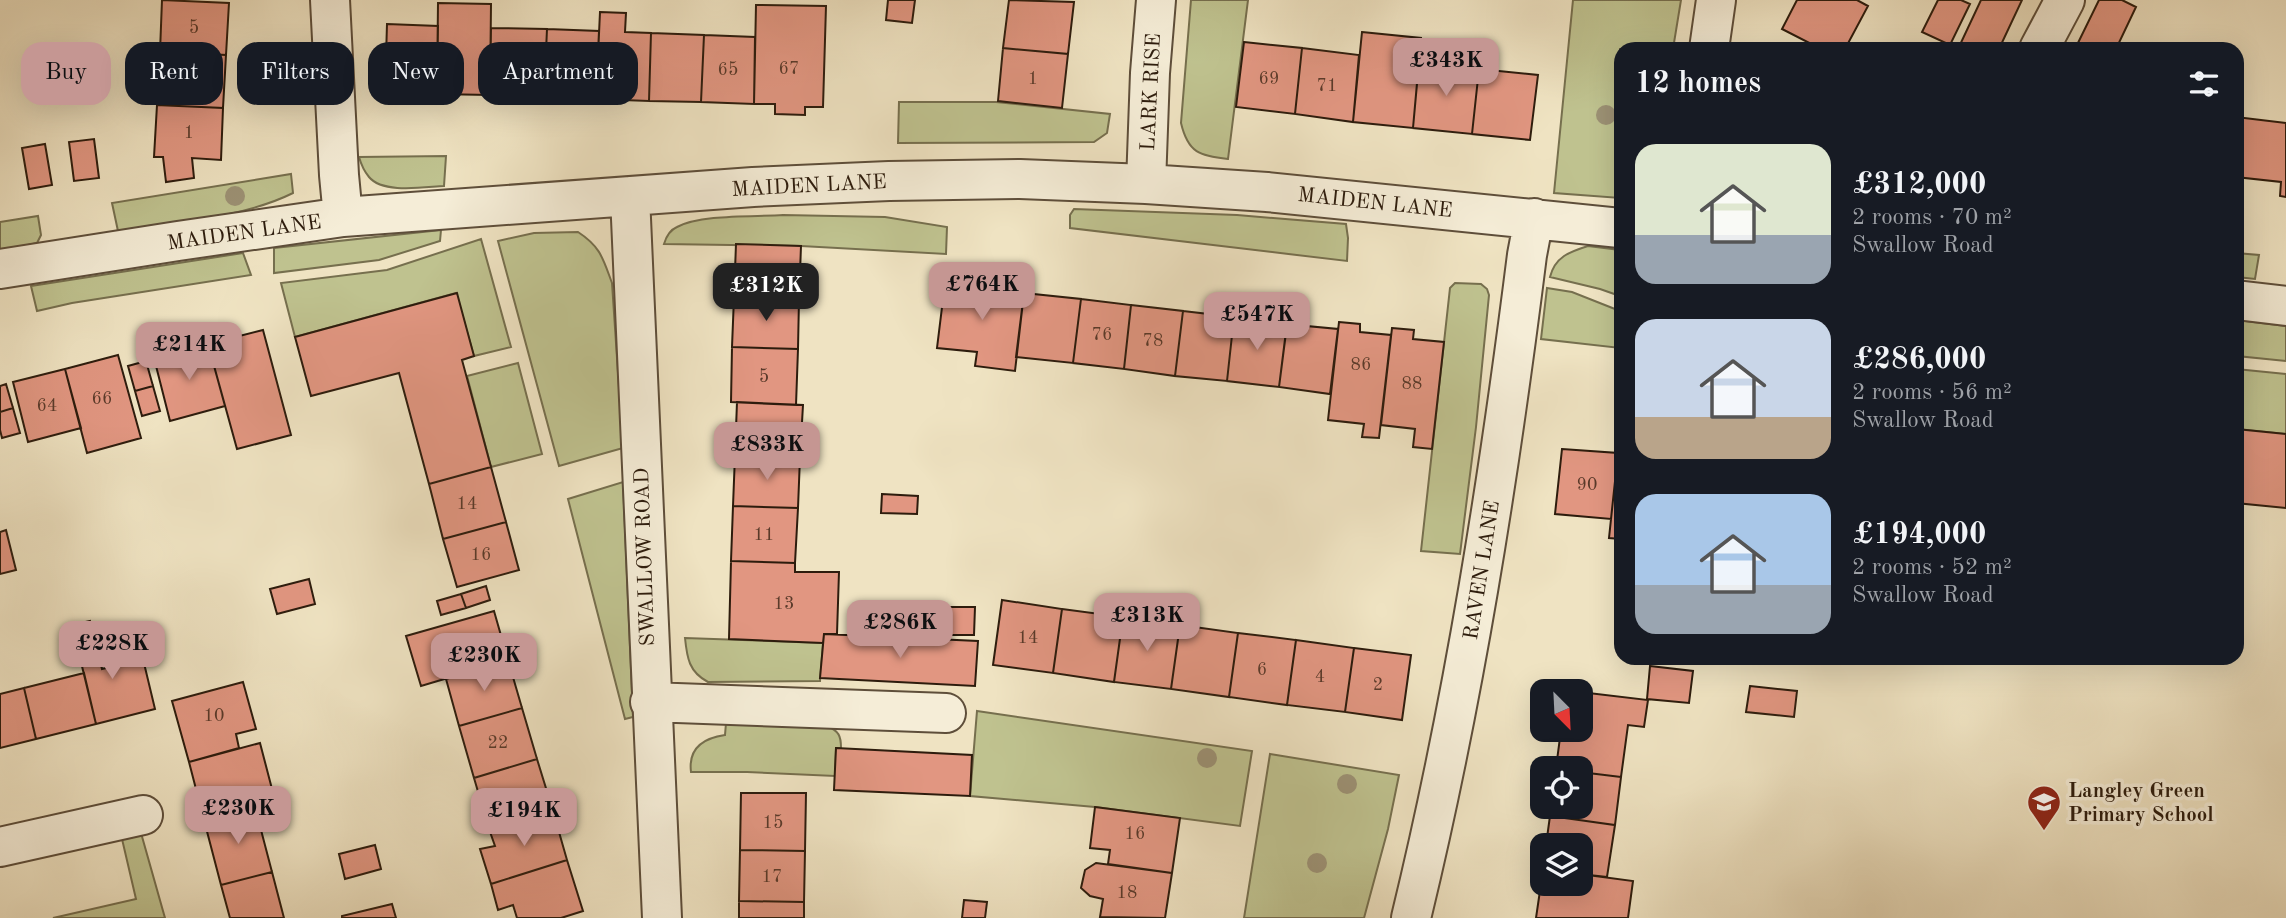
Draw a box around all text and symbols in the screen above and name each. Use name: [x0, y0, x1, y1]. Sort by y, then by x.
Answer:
house number: 5: [189, 19, 199, 37]
street label: LARK RISE: [1138, 33, 1165, 151]
pin: £343K: [1397, 38, 1495, 98]
chip: Buy: [21, 42, 111, 105]
chip: Rent: [125, 42, 223, 105]
chip: Filters: [237, 42, 354, 105]
chip: New: [368, 42, 464, 105]
chip: Apartment: [478, 42, 638, 105]
text: £343K: [1409, 49, 1483, 72]
house number: 67: [779, 60, 799, 78]
house number: 65: [718, 61, 738, 79]
icon: filters: [2185, 65, 2223, 103]
text: 12 homes: [1635, 69, 1761, 99]
house number: 1: [1028, 70, 1038, 88]
house number: 69: [1259, 70, 1279, 88]
house number: 71: [1317, 77, 1337, 95]
house number: 1: [184, 124, 194, 142]
text: £312,000: [1852, 170, 1986, 200]
street label: MAIDEN LANE: [731, 172, 887, 201]
icon: home: [1691, 172, 1775, 256]
street label: MAIDEN LANE: [1296, 185, 1453, 222]
text: 2 rooms · 70 m²: [1852, 206, 2012, 229]
street label: MAIDEN LANE: [166, 212, 323, 255]
text: Swallow Road: [1852, 234, 1994, 257]
pin: £764K: [933, 262, 1031, 322]
pin: £312K: [717, 264, 815, 323]
text: £764K: [945, 273, 1019, 296]
text: £312K: [729, 274, 803, 297]
pin: £547K: [1208, 292, 1306, 352]
text: £547K: [1220, 303, 1294, 326]
pin: £214K: [140, 322, 238, 382]
house number: 76: [1092, 326, 1112, 344]
house number: 78: [1143, 332, 1163, 350]
text: £214K: [152, 333, 226, 356]
text: £286,000: [1852, 345, 1986, 375]
icon: home: [1691, 347, 1775, 431]
house number: 86: [1351, 356, 1371, 374]
house number: 5: [759, 368, 769, 386]
house number: 88: [1402, 375, 1422, 393]
text: 2 rooms · 56 m²: [1852, 381, 2012, 404]
house number: 66: [92, 390, 112, 408]
house number: 64: [37, 397, 57, 415]
text: Swallow Road: [1852, 409, 1994, 432]
pin: £833K: [718, 422, 816, 482]
text: £833K: [730, 433, 804, 456]
street label: SWALLOW ROAD: [632, 467, 659, 647]
house number: 90: [1577, 476, 1597, 494]
house number: 14: [457, 495, 477, 513]
street label: RAVEN LANE: [1461, 499, 1504, 642]
text: £194,000: [1852, 520, 1986, 550]
icon: home: [1691, 522, 1775, 606]
house number: 11: [754, 526, 774, 544]
house number: 16: [471, 546, 491, 564]
text: 2 rooms · 52 m²: [1852, 556, 2012, 579]
text: Swallow Road: [1852, 584, 1994, 607]
pin: £313K: [1098, 594, 1196, 653]
house number: 13: [774, 595, 794, 613]
pin: £286K: [851, 600, 949, 660]
text: £313K: [1110, 604, 1184, 627]
text: £286K: [863, 611, 937, 634]
pin: £228K: [63, 622, 161, 681]
house number: 14: [1018, 629, 1038, 647]
text: £228K: [75, 632, 149, 655]
pin: £230K: [435, 634, 533, 693]
text: £230K: [447, 644, 521, 667]
house number: 6: [1257, 661, 1267, 679]
house number: 4: [1315, 668, 1325, 686]
house number: 2: [1373, 676, 1383, 694]
north arrow: [1530, 679, 1592, 742]
map controls: [1530, 679, 1593, 896]
house number: 10: [204, 707, 224, 725]
house number: 22: [488, 734, 508, 752]
button: locate: [1530, 756, 1593, 819]
place label: Langley Green Primary School: [2068, 781, 2214, 826]
school or university icon: Langley Green Primary School: [2025, 783, 2063, 832]
pin: £230K: [189, 786, 287, 846]
pin: £194K: [475, 788, 573, 848]
text: £230K: [201, 797, 275, 820]
text: £194K: [487, 799, 561, 822]
house number: 15: [763, 814, 783, 832]
house number: 16: [1125, 825, 1145, 843]
button: layers: [1530, 833, 1593, 896]
house number: 17: [762, 868, 782, 886]
house number: 18: [1117, 884, 1137, 902]

